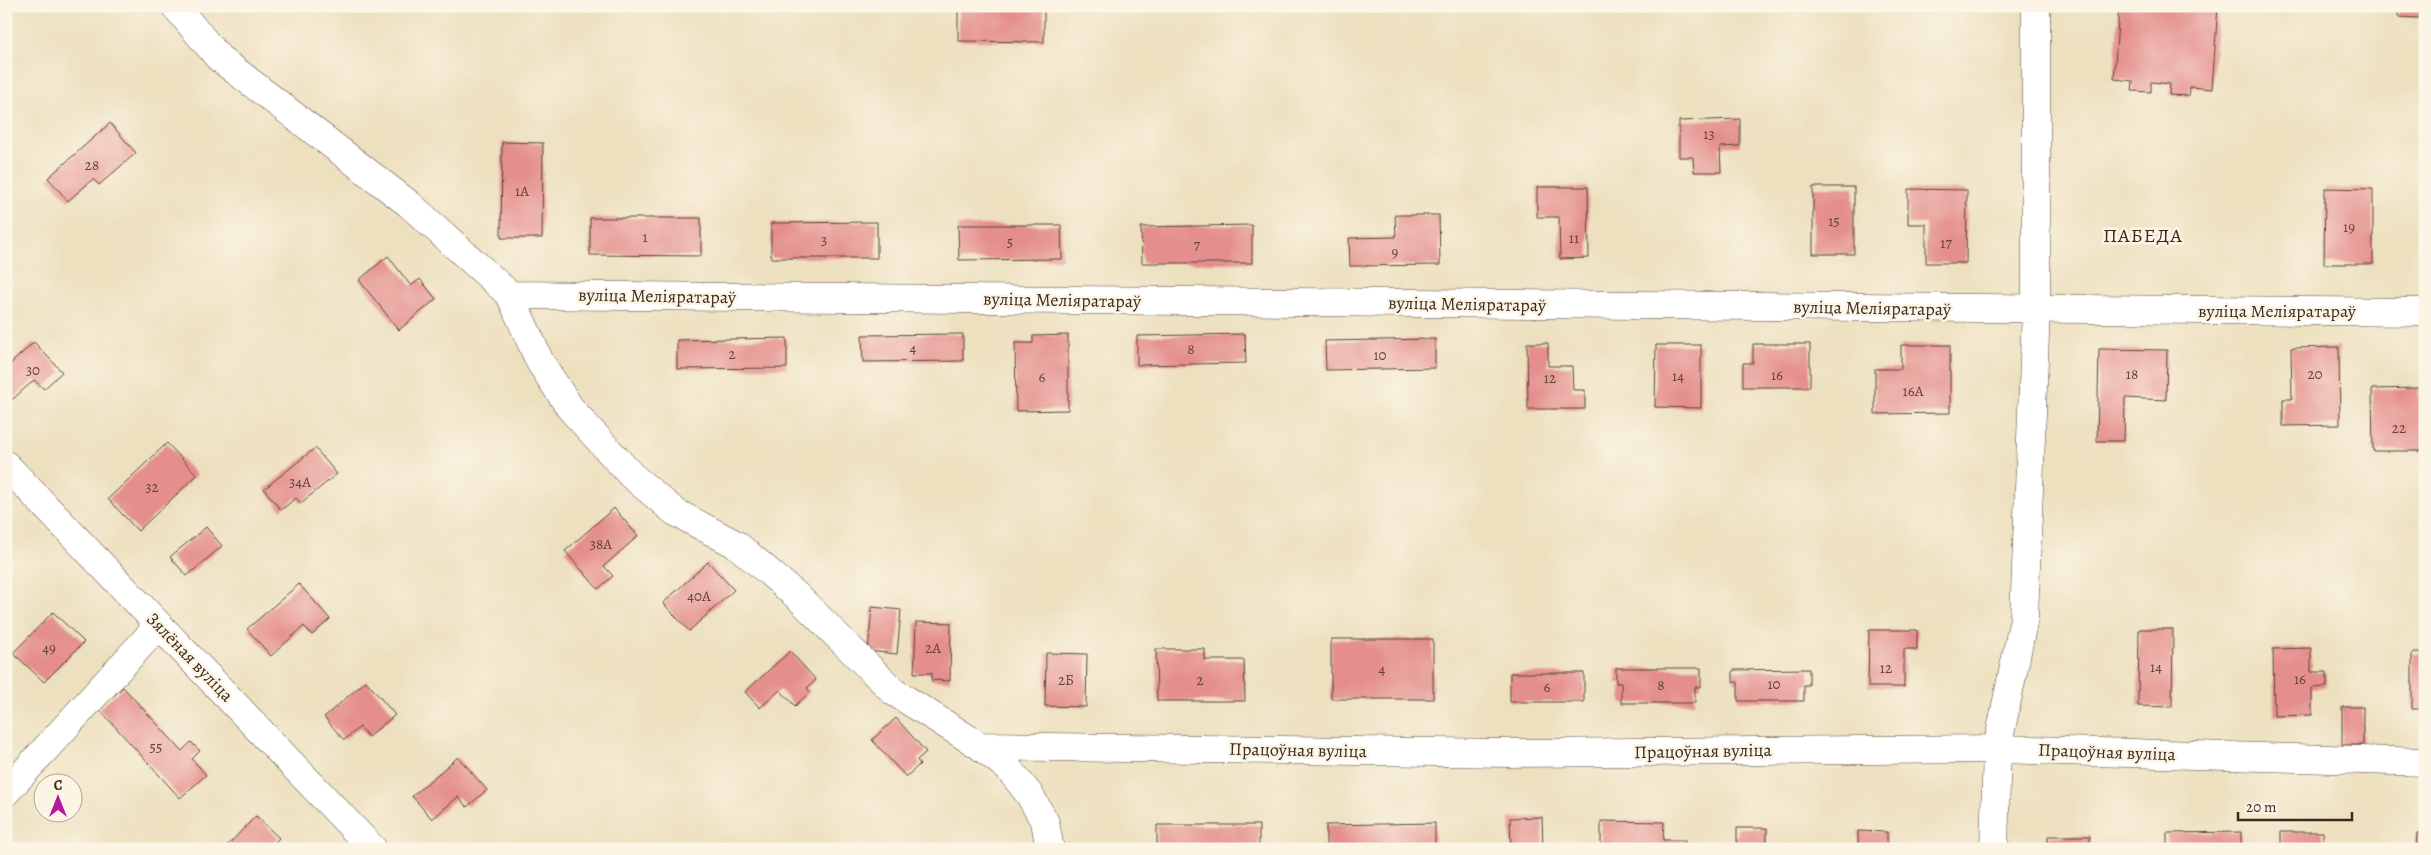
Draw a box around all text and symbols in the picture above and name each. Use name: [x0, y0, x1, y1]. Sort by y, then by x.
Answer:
house number: 13: [1703, 124, 1715, 144]
house number: 28: [85, 155, 99, 175]
house number: 1А: [515, 181, 529, 201]
house number: 15: [1828, 211, 1840, 231]
house number: 19: [2343, 217, 2355, 237]
district label: ПАБЕДА: [2103, 222, 2183, 249]
house number: 1: [642, 227, 648, 247]
house number: 11: [1569, 228, 1579, 248]
house number: 3: [821, 230, 827, 250]
house number: 5: [1007, 232, 1013, 252]
house number: 17: [1940, 233, 1952, 253]
house number: 7: [1194, 235, 1201, 255]
house number: 9: [1392, 242, 1399, 262]
street label: вуліца Меліяратараў: [578, 283, 737, 309]
street label: вуліца Меліяратараў: [983, 287, 1142, 313]
street label: вуліца Меліяратараў: [1388, 291, 1547, 317]
street label: вуліца Меліяратараў: [1793, 295, 1952, 321]
street label: вуліца Меліяратараў: [2198, 299, 2357, 323]
house number: 4: [910, 338, 917, 358]
house number: 8: [1187, 339, 1195, 359]
house number: 2: [728, 344, 736, 364]
house number: 10: [1373, 345, 1387, 365]
house number: 30: [26, 360, 40, 380]
house number: 18: [2126, 364, 2138, 384]
house number: 20: [2307, 364, 2323, 384]
house number: 16: [1771, 365, 1783, 385]
house number: 14: [1672, 366, 1684, 386]
house number: 6: [1039, 367, 1046, 387]
house number: 12: [1544, 368, 1556, 388]
house number: 16А: [1903, 381, 1924, 401]
house number: 22: [2392, 418, 2406, 438]
house number: 34А: [289, 472, 311, 492]
house number: 32: [145, 477, 159, 497]
house number: 38А: [590, 534, 612, 554]
house number: 40А: [687, 586, 711, 606]
street label: Зялёная вуліца: [141, 607, 239, 707]
house number: 49: [42, 638, 56, 658]
house number: 2А: [925, 638, 941, 658]
house number: 14: [2150, 657, 2162, 677]
house number: 12: [1880, 658, 1892, 678]
house number: 4: [1379, 659, 1386, 679]
house number: 16: [2294, 669, 2306, 689]
house number: 2Б: [1058, 670, 1074, 690]
house number: 2: [1196, 670, 1204, 690]
house number: 10: [1767, 674, 1781, 694]
house number: 8: [1657, 675, 1665, 695]
house number: 6: [1544, 677, 1551, 697]
house number: 55: [150, 737, 162, 757]
street label: Працоўная вуліца: [1229, 737, 1368, 763]
street label: Працоўная вуліца: [1634, 738, 1773, 764]
street label: Працоўная вуліца: [2038, 738, 2177, 766]
north arrow: [32, 772, 82, 822]
text: С: [54, 776, 63, 795]
scale bar: [2238, 790, 2352, 822]
text: 20 m: [2246, 797, 2277, 817]

